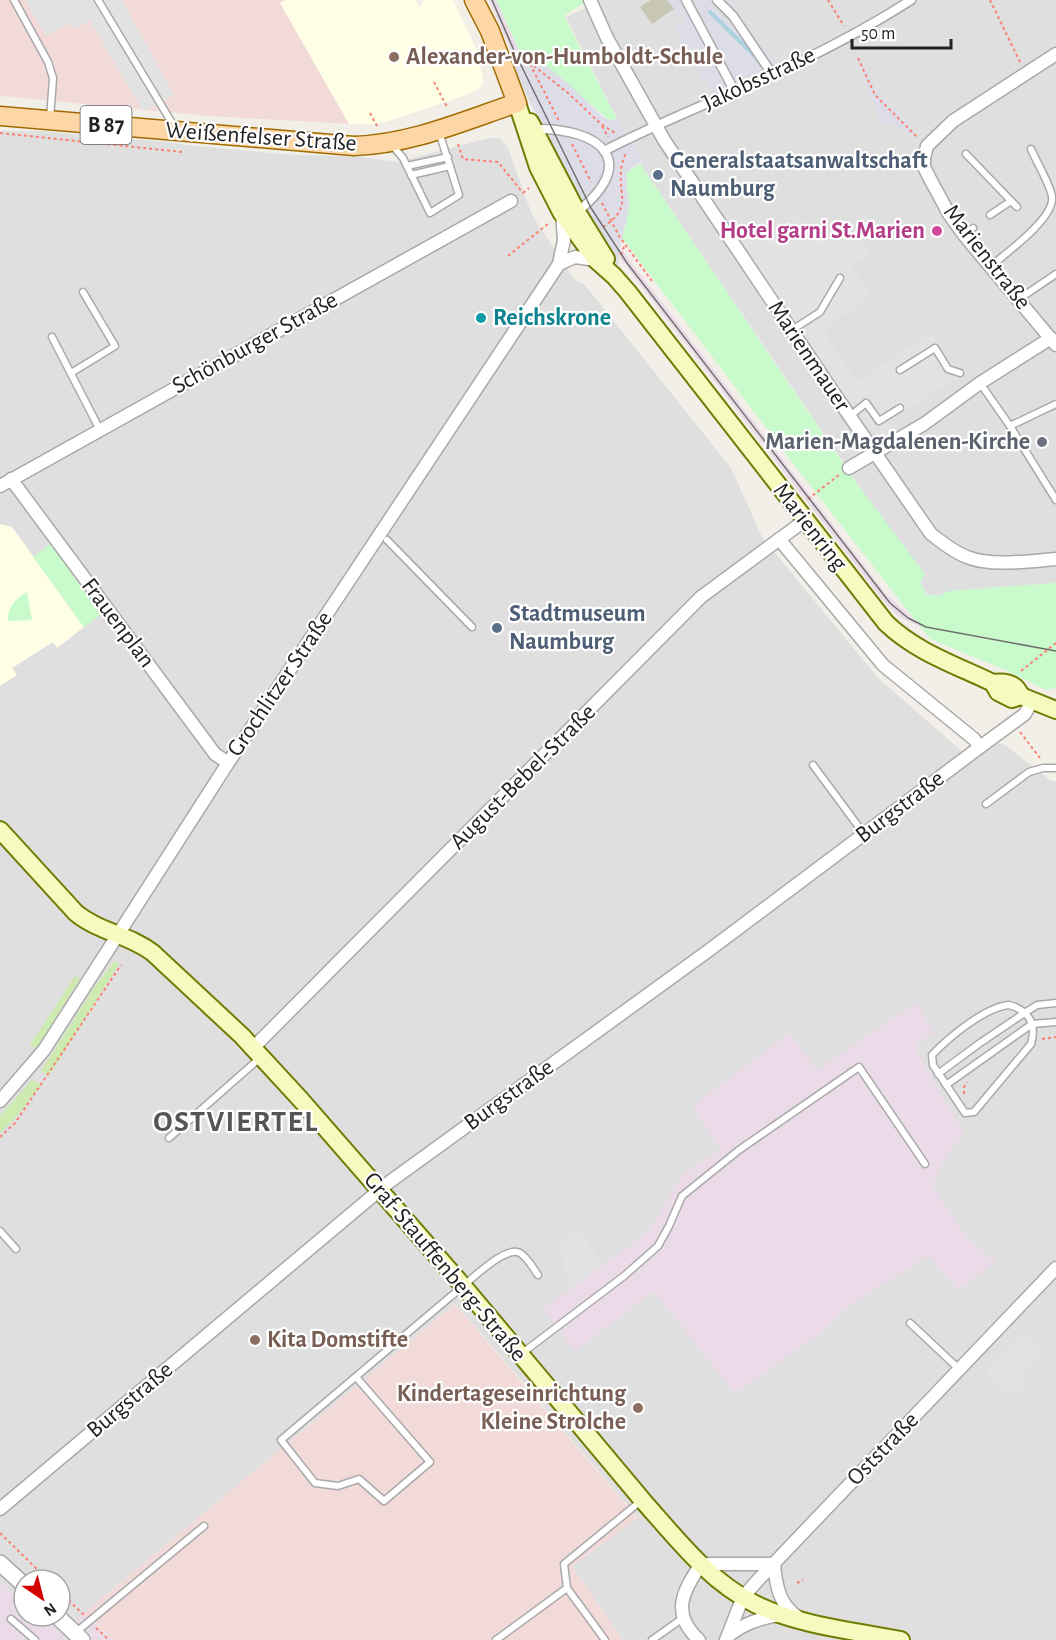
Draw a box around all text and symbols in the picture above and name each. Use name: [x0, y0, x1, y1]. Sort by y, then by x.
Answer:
scale bar: [852, 12, 951, 50]
text: 50 m: [861, 25, 895, 43]
street label: Jakobsstraße: [699, 43, 819, 115]
place label: Alexander-von-Humboldt-Schule: [406, 45, 723, 69]
marker: Alexander-von-Humboldt-Schule: [387, 50, 401, 64]
road number: B 87: [80, 106, 132, 144]
street label: Weißenfelser Straße: [165, 118, 357, 156]
place label: Generalstaatsanwaltschaft Naumburg: [670, 149, 928, 201]
marker: Generalstaatsanwaltschaft Naumburg: [651, 168, 665, 182]
street label: Marienstraße: [939, 200, 1035, 314]
place label: Hotel garni St.Marien: [720, 219, 925, 243]
marker: Hotel garni St.Marien: [930, 224, 944, 238]
street label: Schönburger Straße: [168, 288, 342, 398]
street label: Marienmauer: [763, 296, 855, 416]
place label: Reichskrone: [493, 306, 611, 330]
marker: Reichskrone: [474, 311, 488, 325]
place label: Marien-Magdalenen-Kirche: [765, 430, 1030, 454]
marker: Marien-Magdalenen-Kirche: [1035, 435, 1049, 449]
street label: Marienring: [769, 479, 852, 576]
street label: Frauenplan: [77, 574, 159, 672]
place label: Stadtmuseum Naumburg: [509, 602, 646, 654]
street label: Grochlitzer Straße: [223, 607, 337, 761]
marker: Stadtmuseum Naumburg: [490, 621, 504, 635]
street label: August-Bebel-Straße: [446, 700, 600, 854]
street label: Burgstraße: [851, 766, 949, 848]
street label: Burgstraße: [460, 1055, 558, 1135]
district label: OSTVIERTEL: [153, 1107, 319, 1137]
street label: Graf-Stauffenberg-Straße: [359, 1168, 531, 1366]
place label: Kita Domstifte: [267, 1328, 408, 1352]
marker: Kita Domstifte: [248, 1333, 262, 1347]
street label: Burgstraße: [83, 1357, 177, 1443]
place label: Kindertageseinrichtung Kleine Strolche: [397, 1382, 627, 1434]
marker: Kindertageseinrichtung Kleine Strolche: [631, 1401, 645, 1415]
street label: Oststraße: [843, 1408, 923, 1490]
north arrow: [12, 1568, 72, 1628]
text: N: [41, 1600, 59, 1619]

